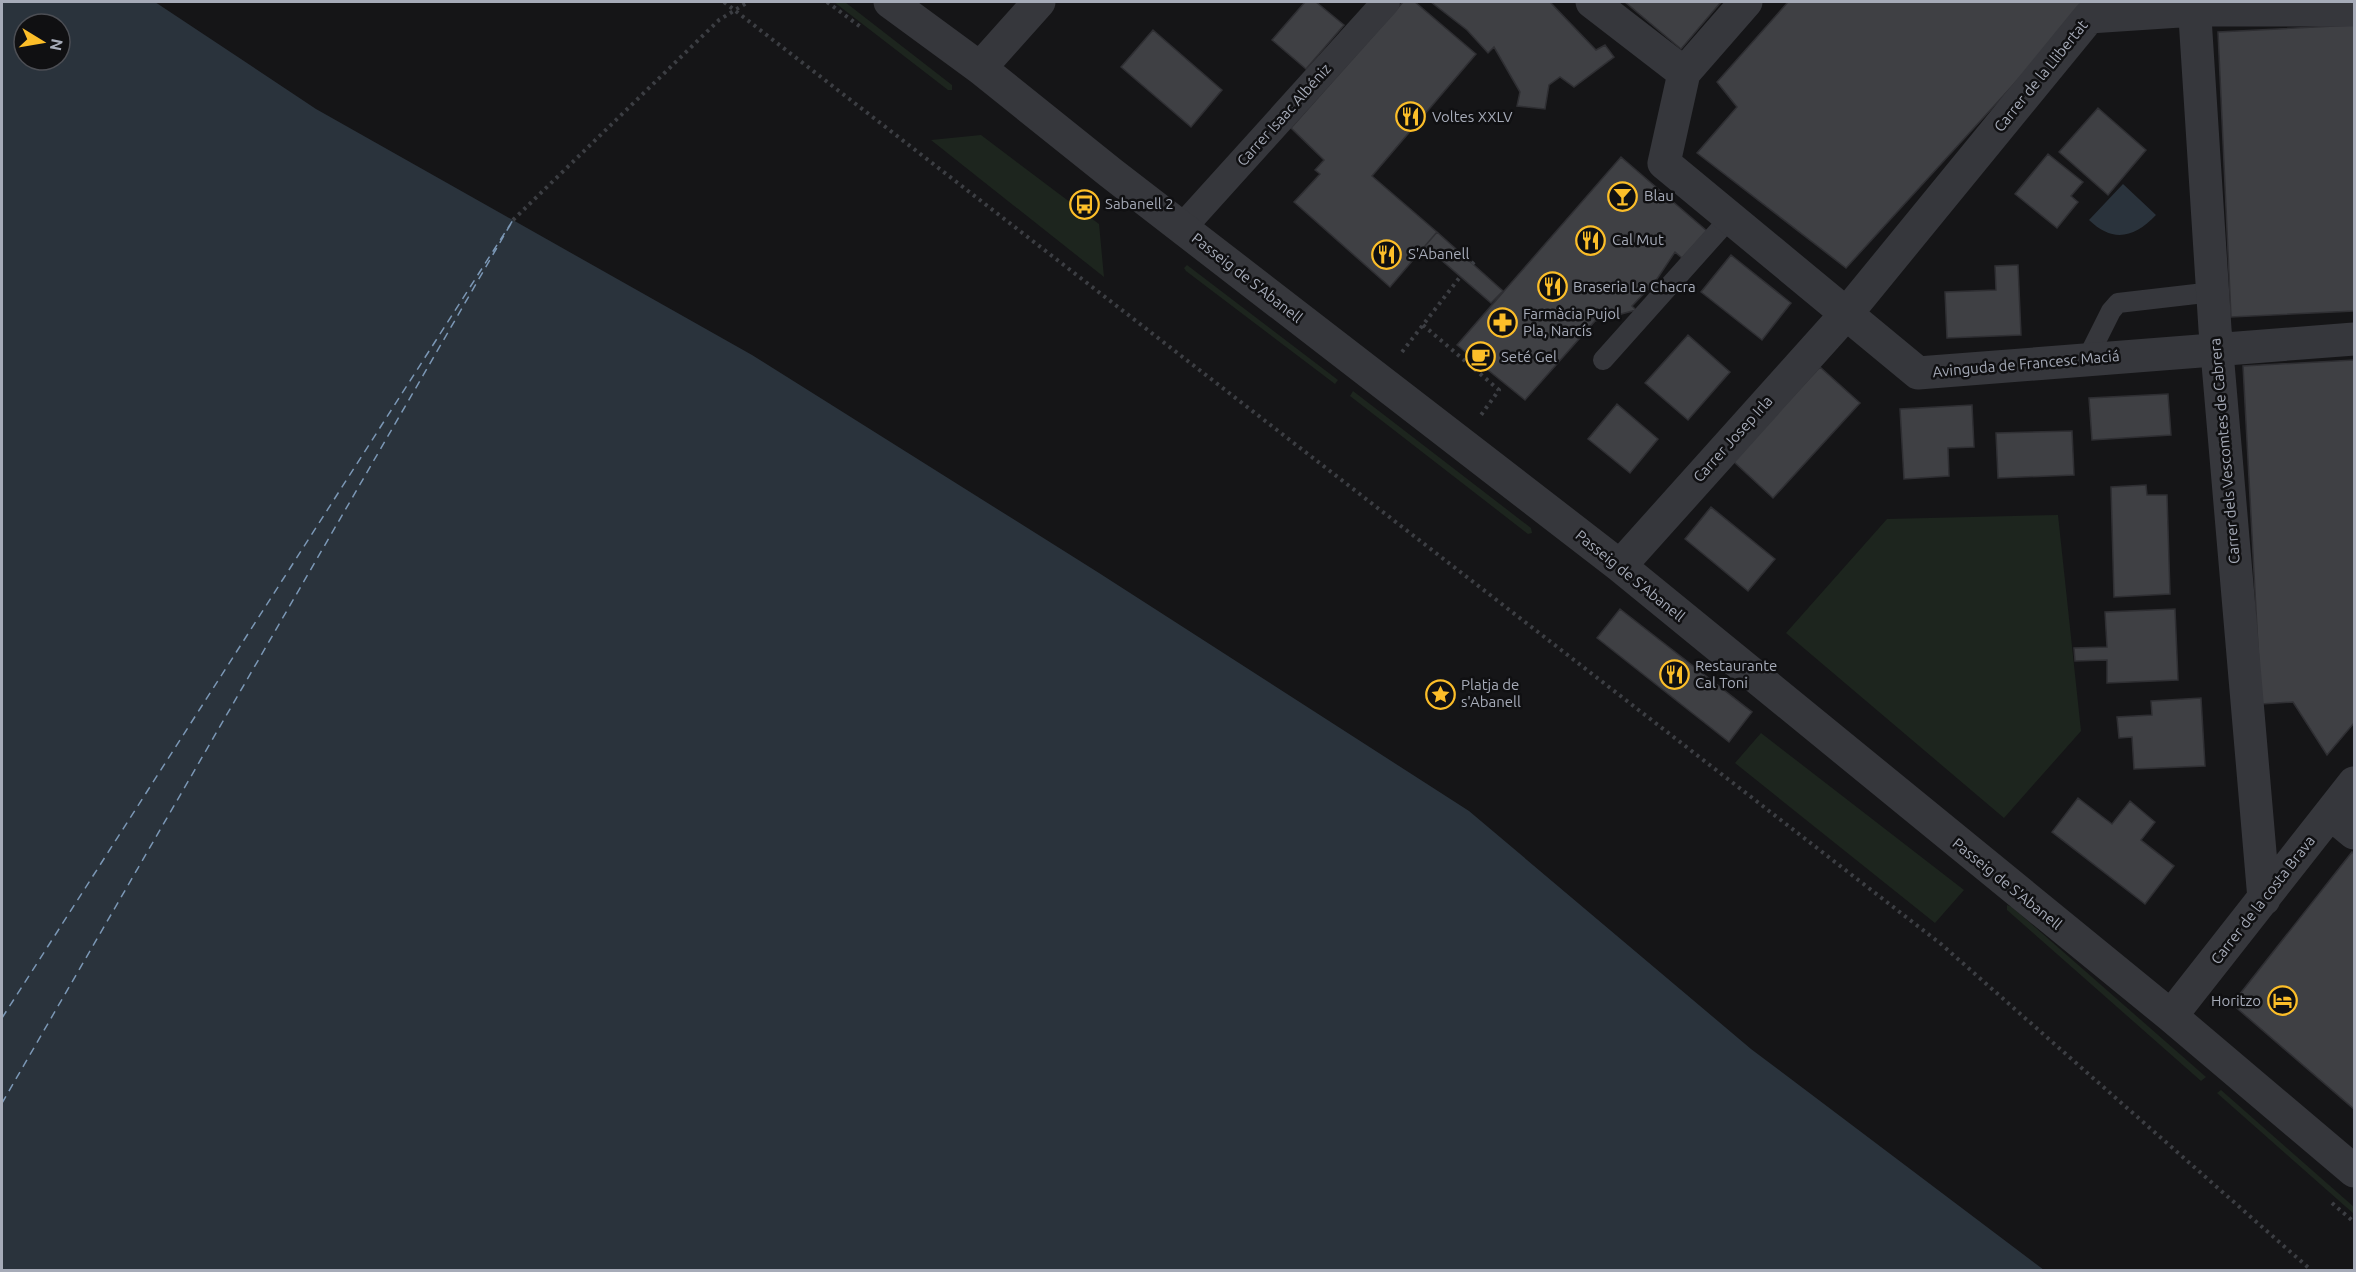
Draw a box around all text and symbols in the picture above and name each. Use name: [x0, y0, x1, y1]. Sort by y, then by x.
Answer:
north arrow: [12, 12, 72, 72]
street label: Carrer de la Llibertat: [1990, 16, 2091, 135]
text: N: [47, 37, 67, 52]
street label: Carrer Isaac Albéniz: [1233, 60, 1334, 169]
restaurant icon: Voltes XXLV: [1395, 101, 1427, 133]
place label: Voltes XXLV: [1432, 108, 1513, 125]
bar icon: Blau: [1607, 180, 1639, 212]
place label: Blau: [1644, 187, 1674, 204]
bus stop icon: Sabanell 2: [1068, 188, 1100, 220]
place label: Sabanell 2: [1105, 195, 1174, 212]
restaurant icon: Cal Mut: [1575, 224, 1607, 256]
street label: Passeig de S'Abanell: [1189, 229, 1306, 326]
place label: Cal Mut: [1612, 231, 1664, 248]
restaurant icon: S'Abanell: [1371, 238, 1403, 270]
place label: S'Abanell: [1408, 245, 1470, 262]
restaurant icon: Braseria La Chacra: [1536, 271, 1568, 303]
place label: Braseria La Chacra: [1573, 278, 1696, 295]
place label: Farmàcia Pujol Pla, Narcís: [1523, 305, 1620, 339]
pharmacy icon: Farmàcia Pujol Pla, Narcís: [1486, 307, 1518, 339]
street label: Carrer dels Vescomtes de Cabrera: [2206, 337, 2243, 565]
cafe icon: Seté Gel: [1464, 341, 1496, 373]
street label: Avinguda de Francesc Maciá: [1932, 347, 2120, 380]
place label: Seté Gel: [1501, 348, 1557, 365]
street label: Carrer Josep Irla: [1689, 392, 1776, 485]
street label: Passeig de S'Abanell: [1572, 526, 1688, 625]
place label: Restaurante Cal Toni: [1695, 657, 1777, 691]
restaurant icon: Restaurante Cal Toni: [1658, 659, 1690, 691]
place label: Platja de s'Abanell: [1461, 676, 1521, 710]
place icon: Platja de s'Abanell: [1424, 678, 1456, 710]
street label: Carrer de la costa Brava: [2207, 832, 2318, 967]
street label: Passeig de S'Abanell: [1949, 834, 2065, 933]
hotel icon: Horitzo: [2266, 985, 2298, 1017]
place label: Horitzo: [2211, 992, 2261, 1009]

